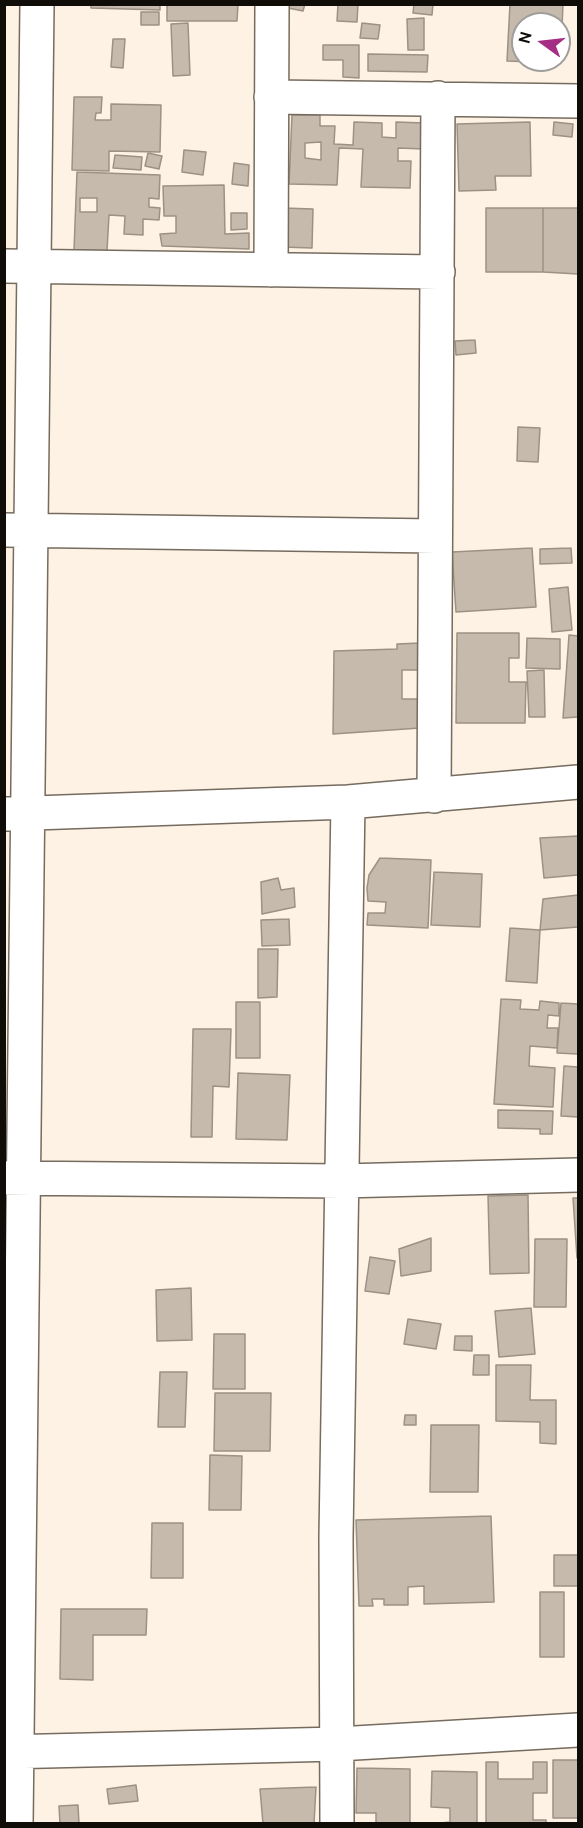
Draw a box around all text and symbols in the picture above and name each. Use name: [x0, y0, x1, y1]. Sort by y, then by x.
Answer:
north arrow: [511, 12, 571, 72]
text: N: [514, 30, 536, 46]

